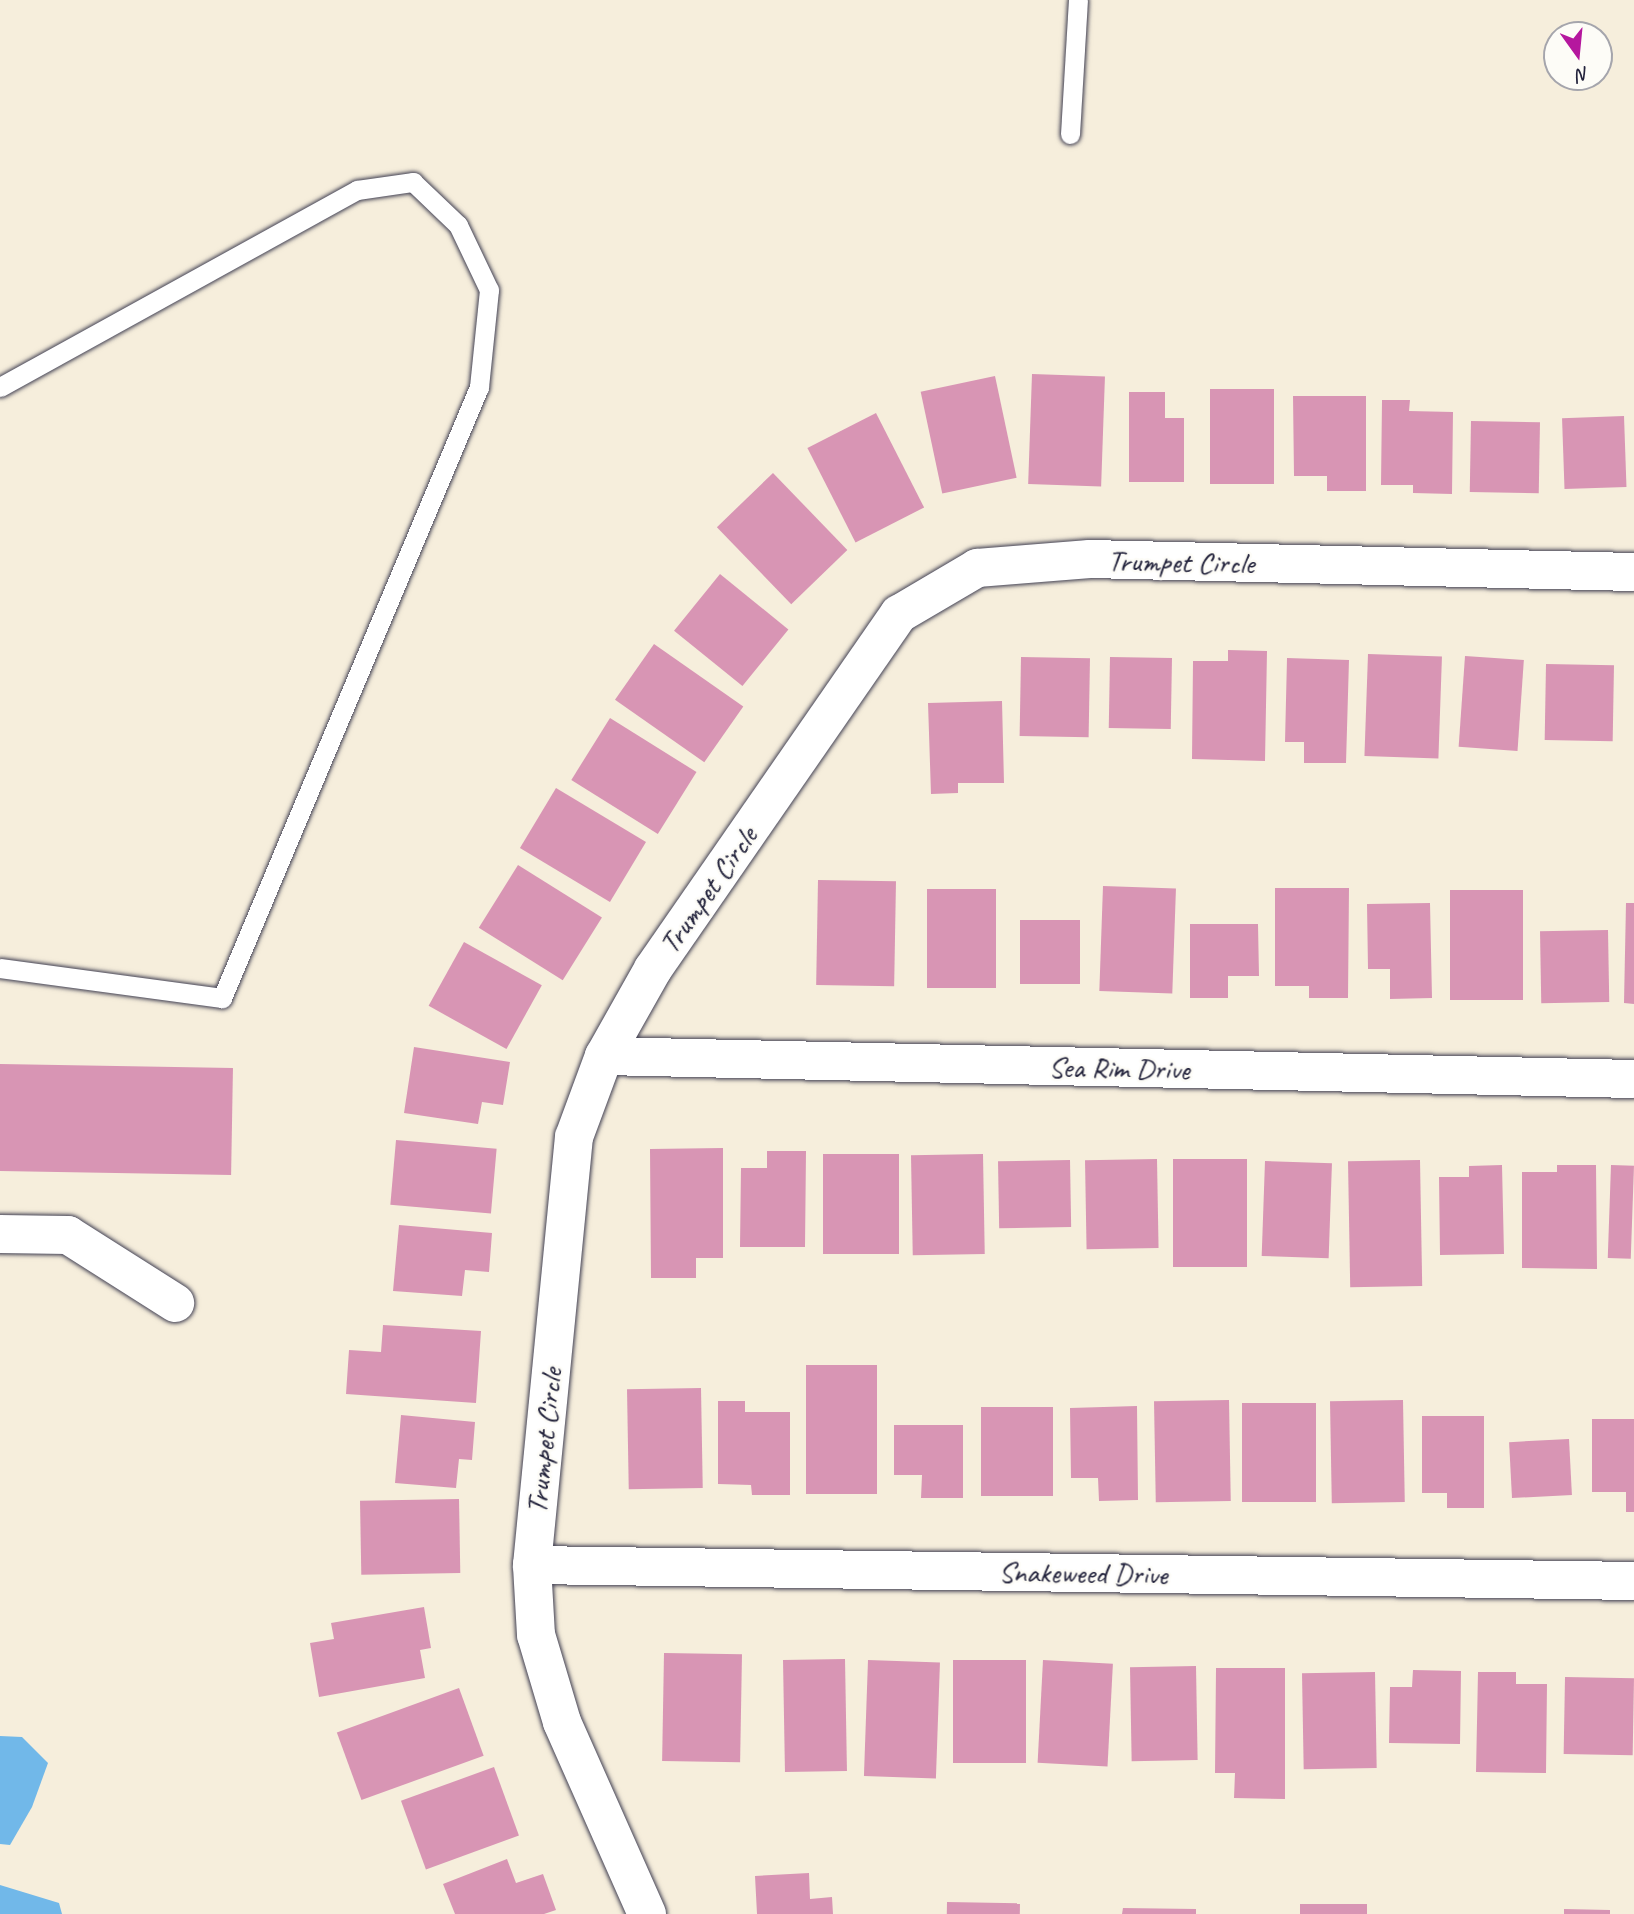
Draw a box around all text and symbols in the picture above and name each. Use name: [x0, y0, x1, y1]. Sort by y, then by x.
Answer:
north arrow: [1543, 21, 1613, 91]
text: N: [1574, 61, 1592, 87]
street label: Trumpet Circle: [1108, 543, 1254, 581]
street label: Trumpet Circle: [651, 820, 765, 960]
street label: Sea Rim Drive: [1047, 1049, 1191, 1087]
street label: Trumpet Circle: [518, 1367, 570, 1515]
street label: Snakeweed Drive: [998, 1554, 1168, 1592]

